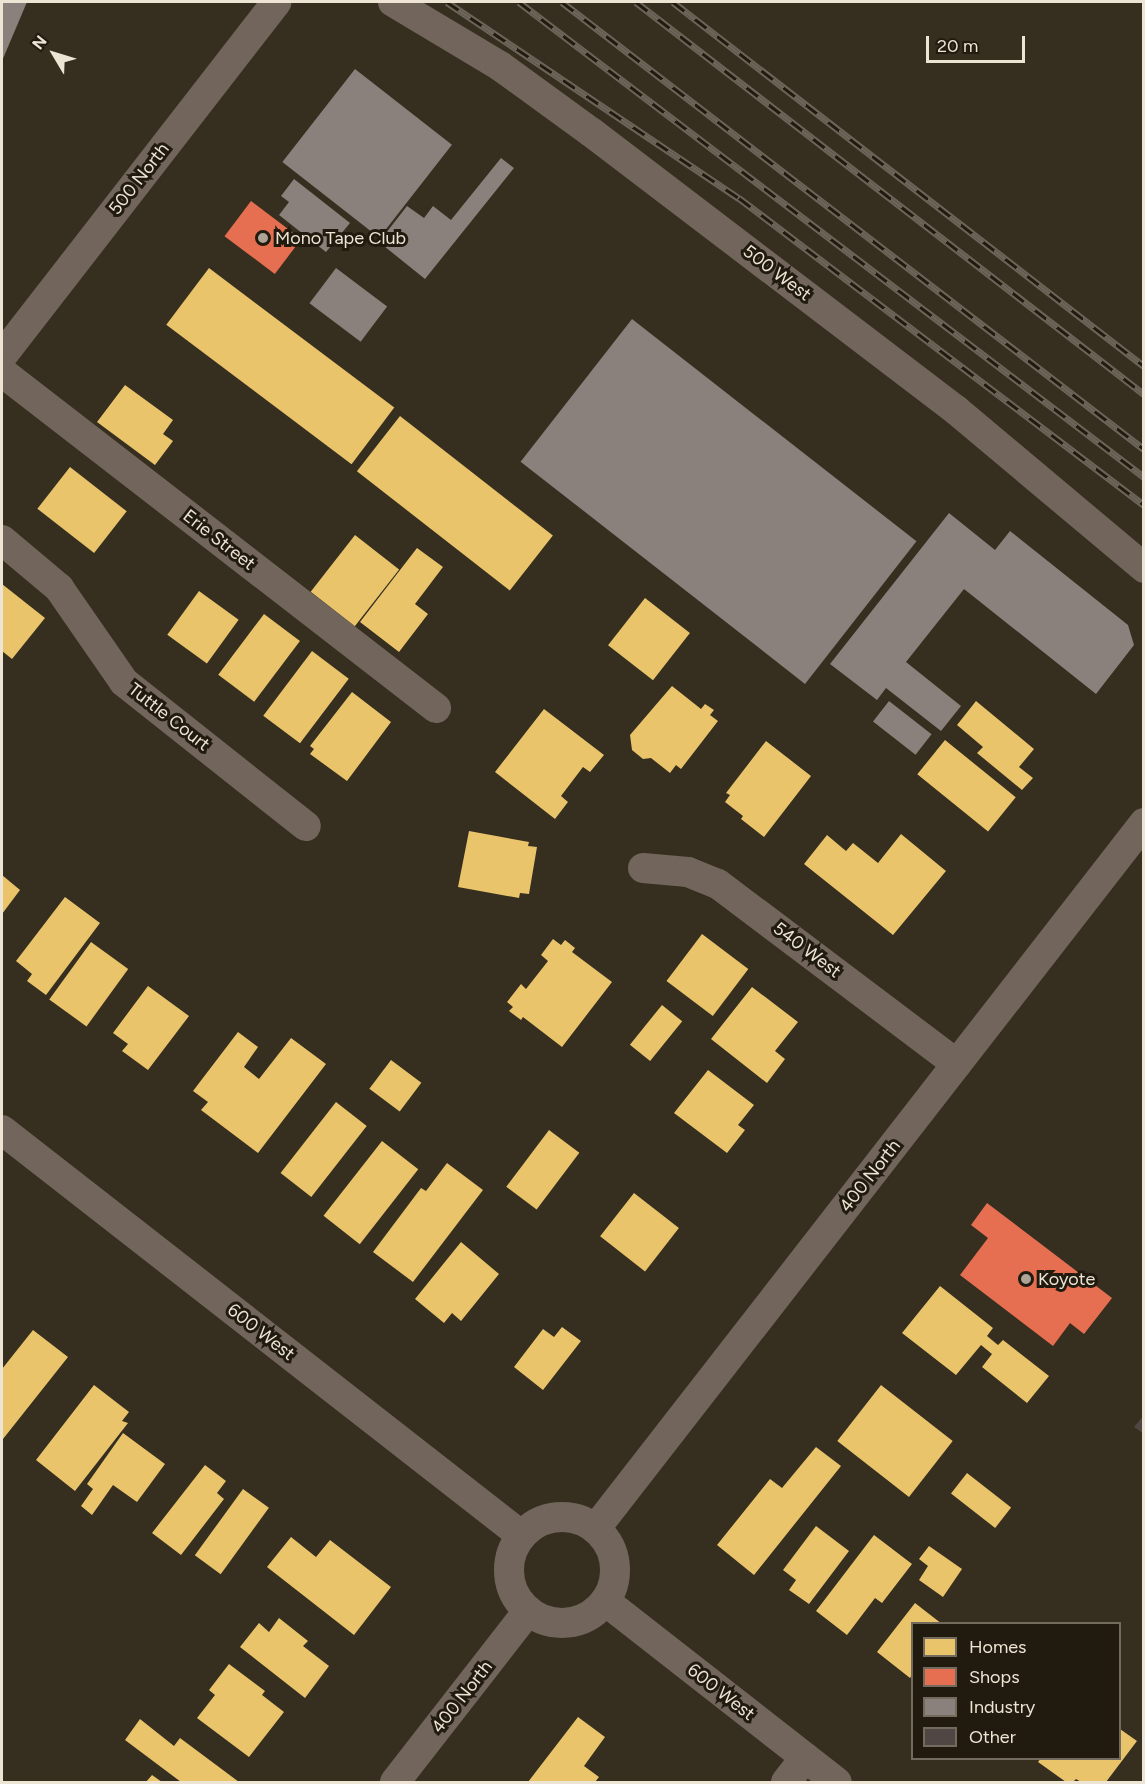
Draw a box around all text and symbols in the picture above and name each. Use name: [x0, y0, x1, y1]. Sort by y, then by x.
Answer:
north arrow: [24, 24, 84, 84]
scale bar: [929, 24, 1028, 62]
text: N: [28, 32, 51, 53]
text: 20 m: [937, 35, 978, 57]
street label: 500 North: [104, 139, 174, 219]
place label: Mono Tape Club: [275, 227, 406, 249]
marker: Mono Tape Club: [256, 231, 270, 245]
street label: 500 West: [739, 240, 815, 306]
street label: Erie Street: [179, 505, 259, 575]
street label: Tuttle Court: [124, 679, 214, 755]
street label: 540 West: [769, 918, 845, 982]
street label: 400 North: [835, 1135, 905, 1217]
place label: Koyote: [1038, 1268, 1095, 1290]
marker: Koyote: [1019, 1272, 1033, 1286]
street label: 600 West: [223, 1299, 299, 1365]
legend: [911, 1622, 1121, 1760]
text: Homes: [969, 1636, 1027, 1658]
street label: 400 North: [427, 1656, 497, 1738]
street label: 600 West: [683, 1659, 759, 1725]
text: Shops: [969, 1666, 1020, 1688]
text: Industry: [969, 1696, 1035, 1718]
text: Other: [969, 1726, 1016, 1748]

